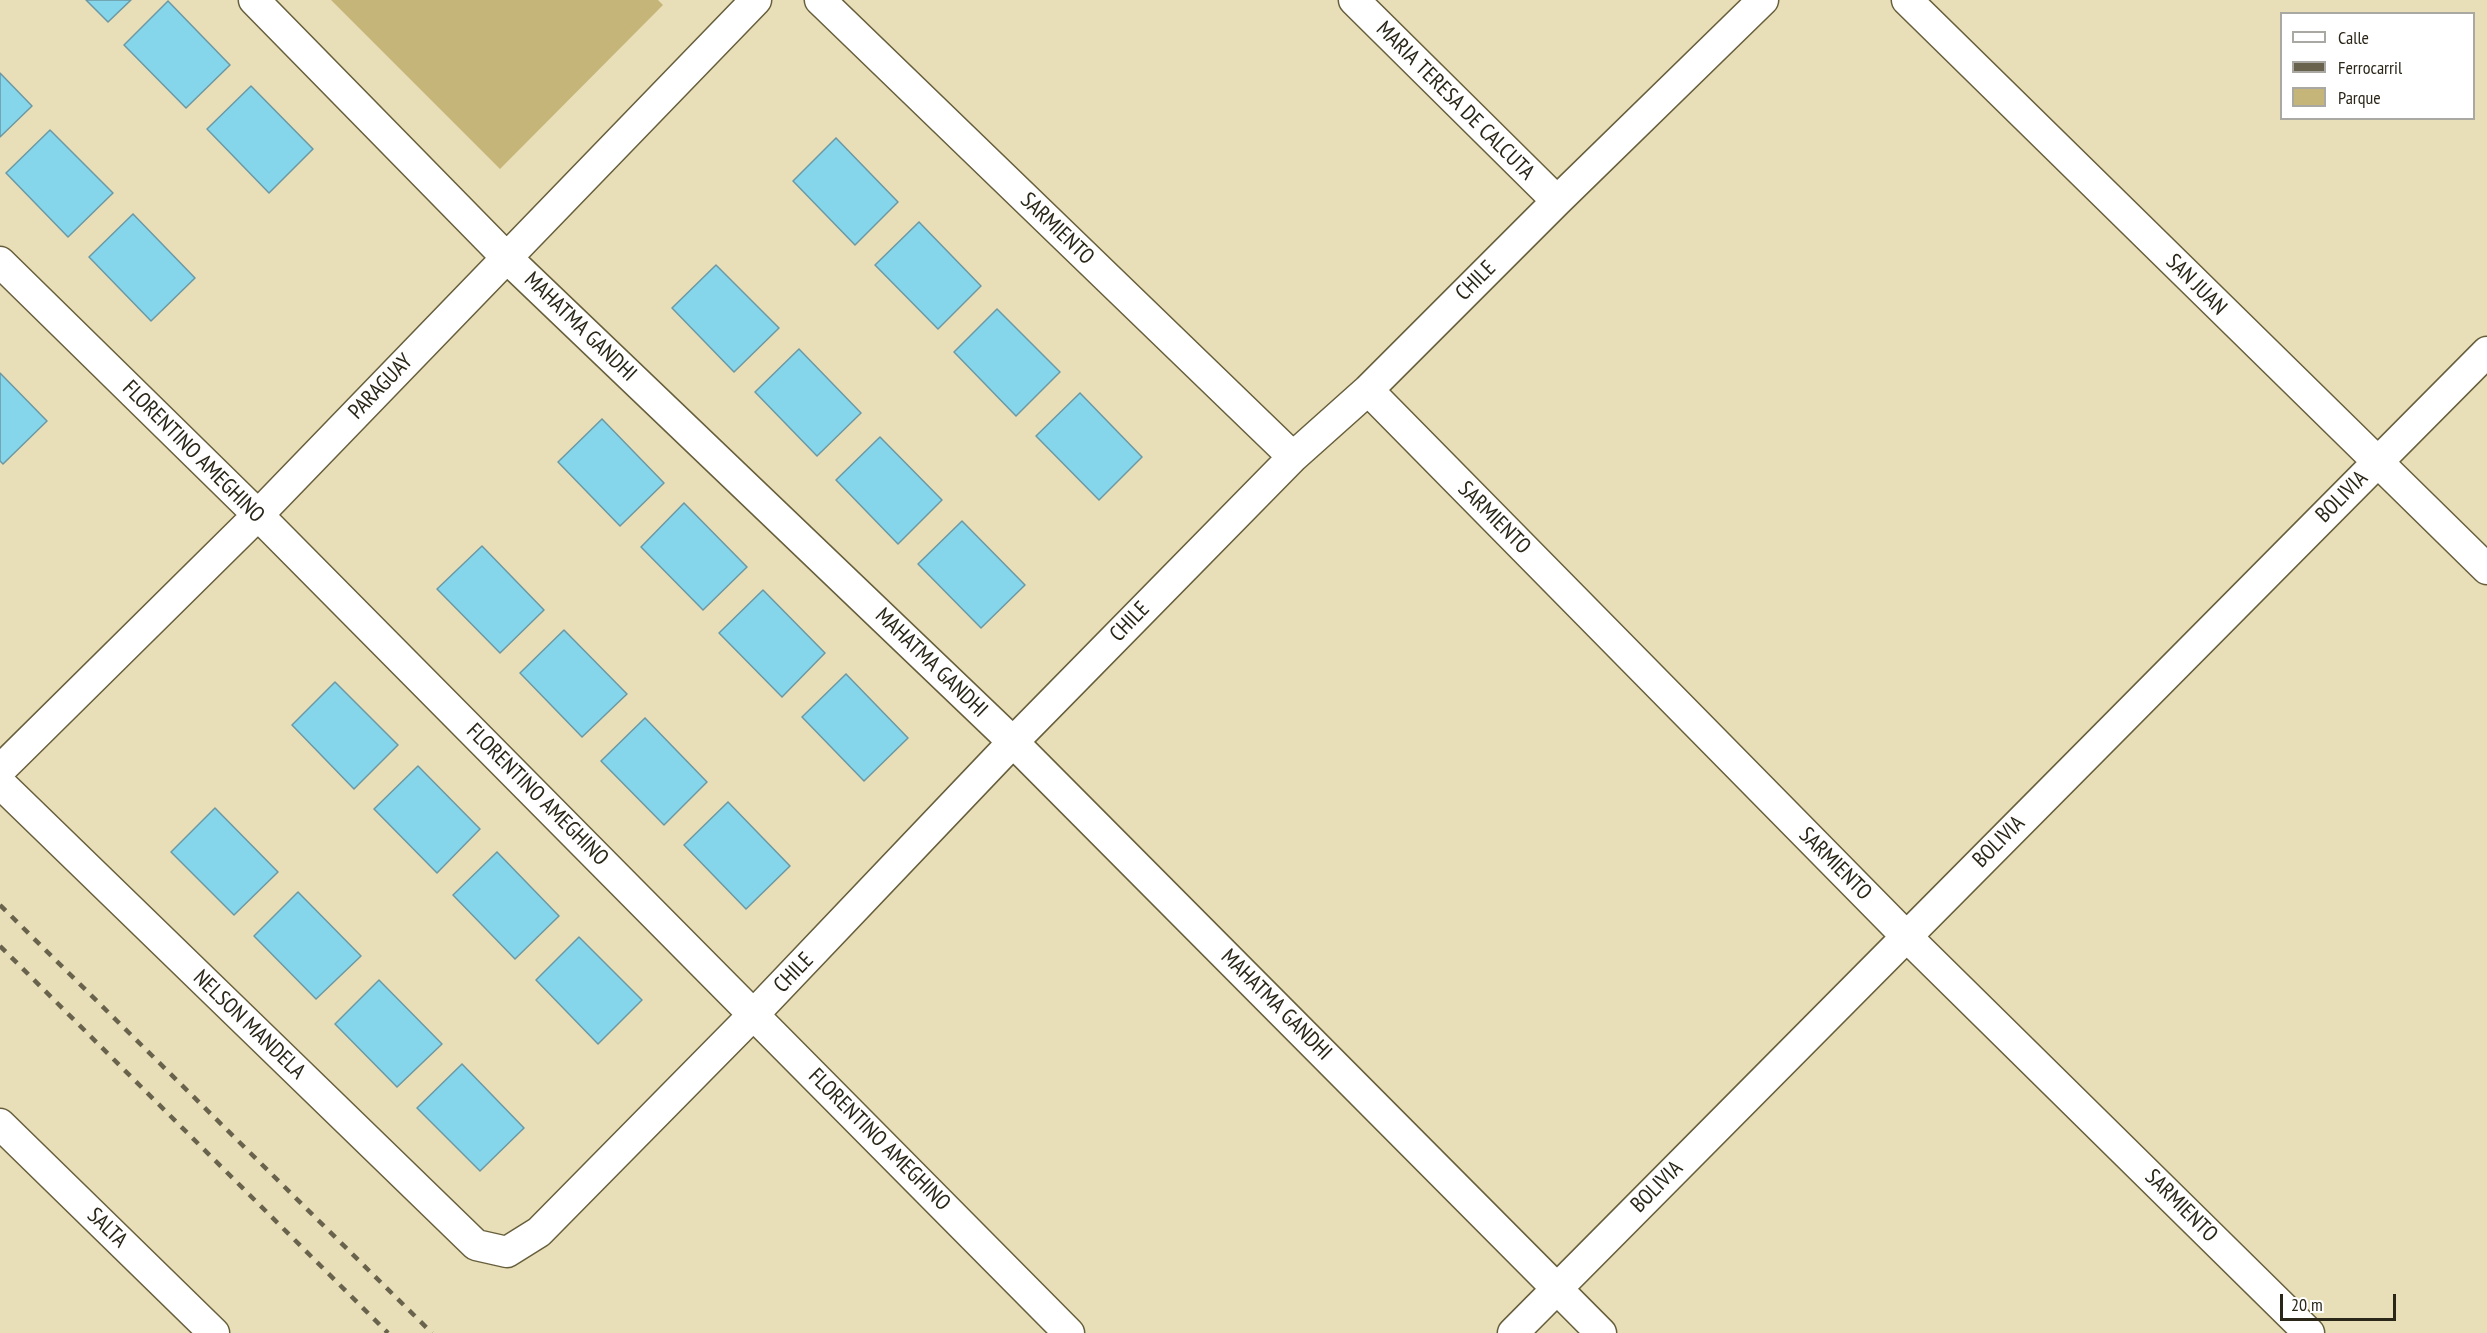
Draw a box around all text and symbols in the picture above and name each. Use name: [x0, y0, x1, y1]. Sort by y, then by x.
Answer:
legend: [2280, 12, 2475, 120]
street label: MARIA TERESA DE CALCUTA: [1370, 16, 1540, 186]
text: Calle: [2338, 26, 2369, 49]
text: Ferrocarril: [2338, 56, 2402, 79]
text: Parque: [2338, 86, 2381, 109]
street label: SARMIENTO: [1015, 188, 1099, 270]
street label: SAN JUAN: [2160, 249, 2232, 321]
street label: CHILE: [1451, 256, 1501, 306]
street label: MAHATMA GANDHI: [518, 267, 642, 387]
street label: PARAGUAY: [344, 349, 418, 425]
street label: FLORENTINO AMEGHINO: [117, 376, 269, 528]
street label: BOLIVIA: [2311, 466, 2373, 528]
street label: SARMIENTO: [1452, 476, 1536, 560]
street label: CHILE: [1105, 596, 1155, 648]
street label: MAHATMA GANDHI: [869, 603, 993, 723]
street label: FLORENTINO AMEGHINO: [461, 719, 613, 871]
street label: BOLIVIA: [1968, 811, 2030, 873]
street label: SARMIENTO: [1793, 822, 1877, 906]
street label: MAHATMA GANDHI: [1215, 944, 1337, 1066]
street label: CHILE: [769, 947, 819, 999]
street label: NELSON MANDELA: [188, 965, 310, 1085]
street label: FLORENTINO AMEGHINO: [803, 1064, 955, 1216]
street label: BOLIVIA: [1626, 1156, 1688, 1218]
street label: SARMIENTO: [2139, 1164, 2223, 1248]
street label: SALTA: [81, 1203, 133, 1253]
scale bar: [2283, 1282, 2398, 1320]
text: 20 m: [2291, 1293, 2323, 1316]

